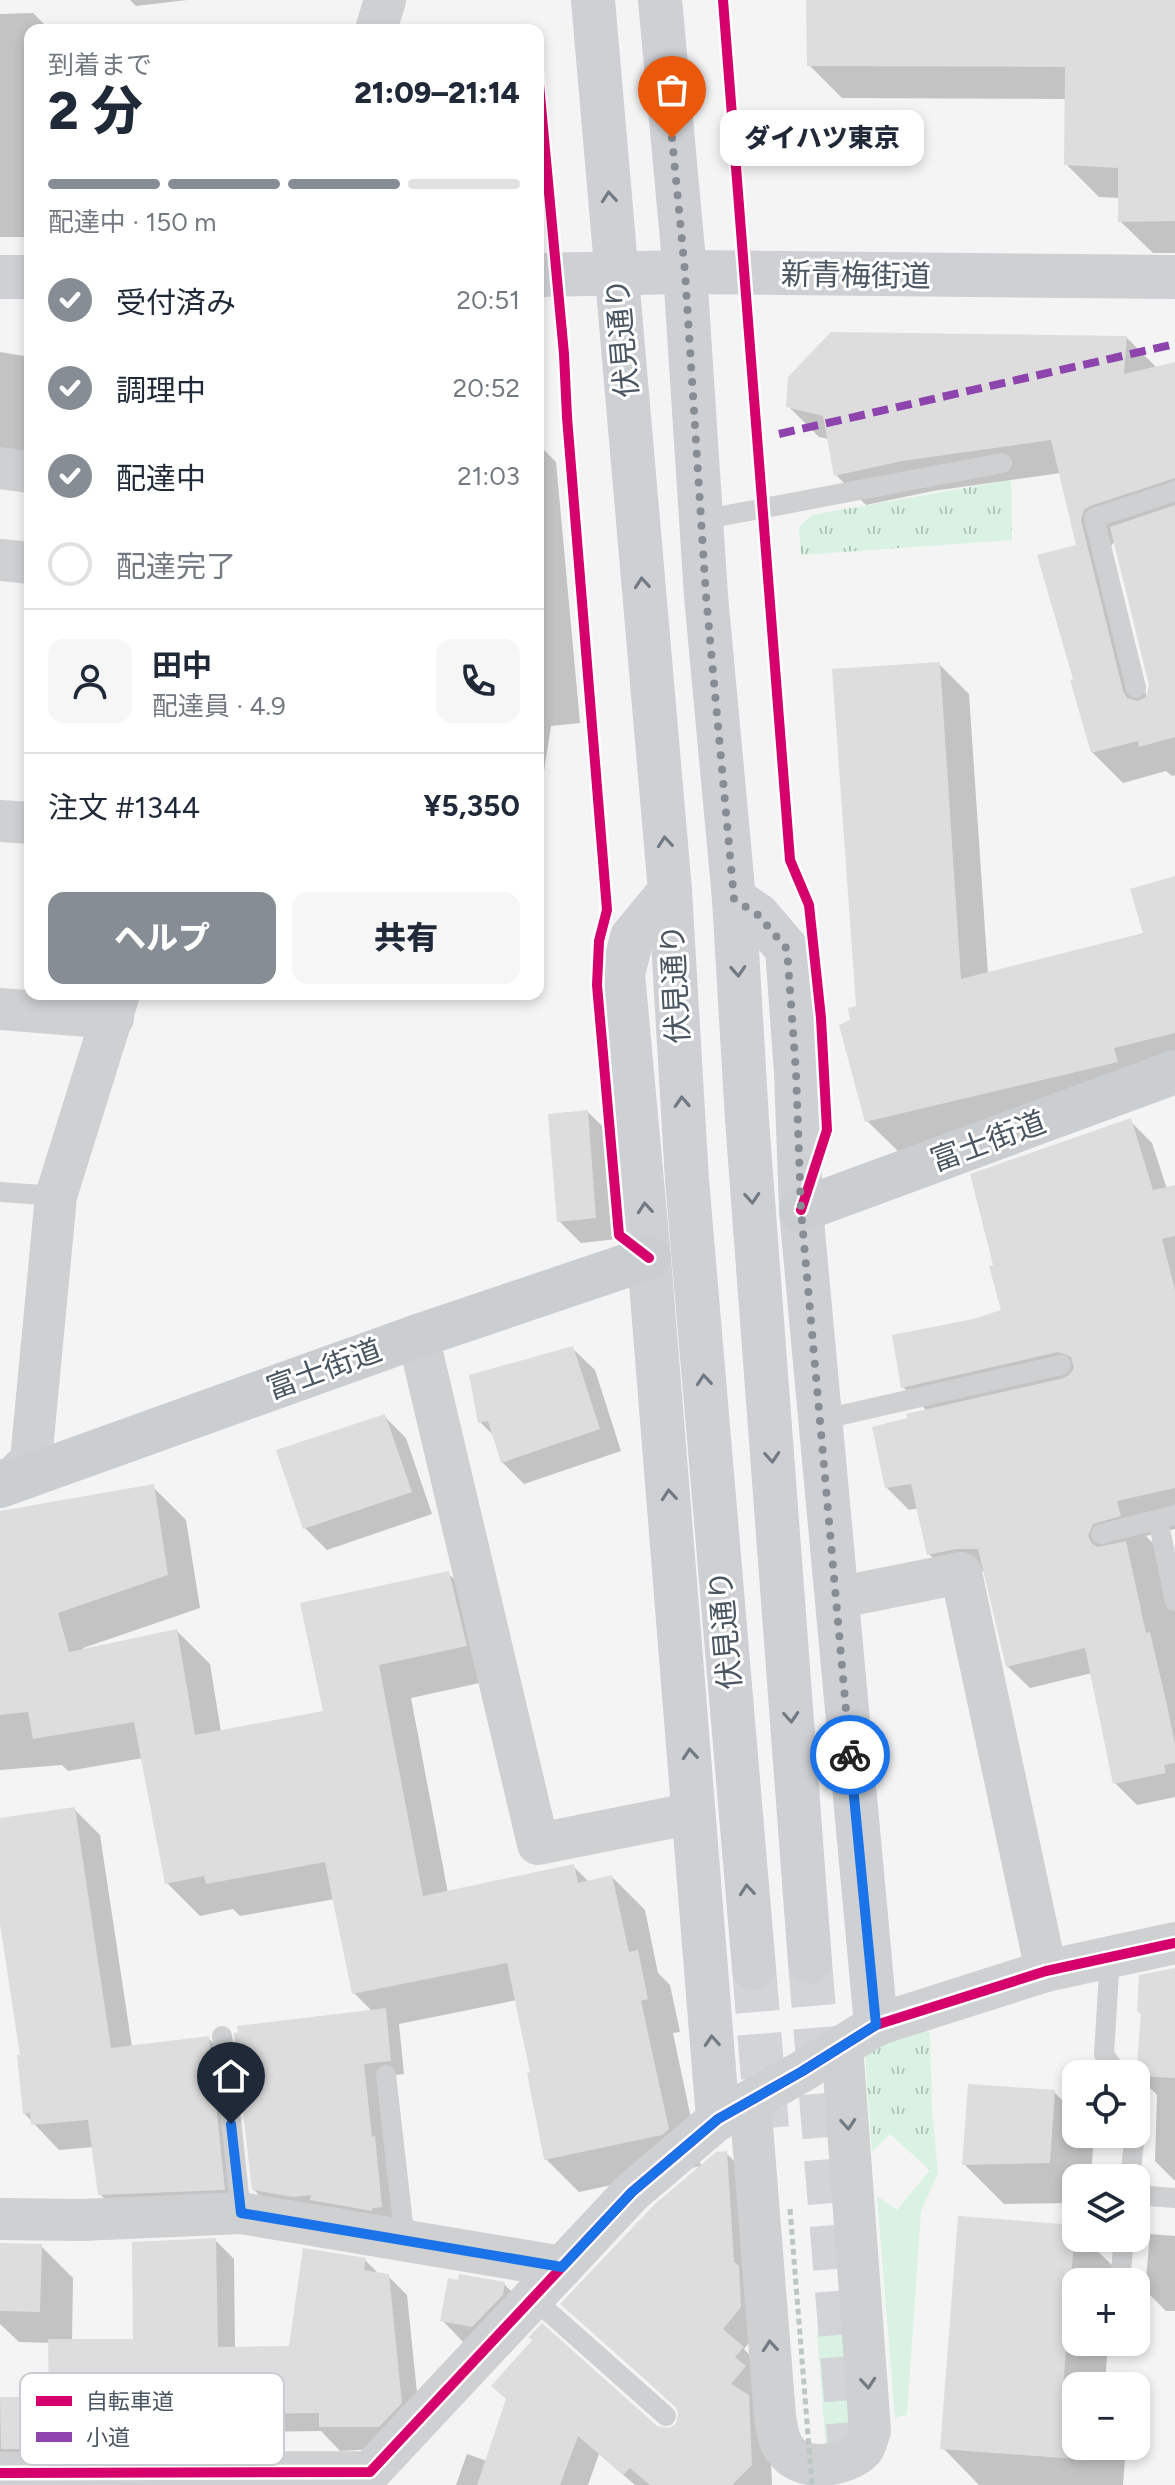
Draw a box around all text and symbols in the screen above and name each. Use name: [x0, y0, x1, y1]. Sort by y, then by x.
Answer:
text: 到着まで: [48, 49, 152, 81]
pin: [638, 56, 706, 138]
icon: bag: [650, 68, 694, 112]
text: 21:09–21:14: [354, 74, 520, 111]
text: 2 分: [48, 80, 143, 142]
callout: ダイハツ東京: [720, 110, 924, 166]
text: ダイハツ東京: [744, 122, 900, 154]
one-way arrow: [601, 190, 618, 203]
text: 配達中 · 150 m: [48, 206, 216, 238]
street label: 新青梅街道: [781, 255, 931, 295]
street label: 伏見通り: [598, 277, 646, 399]
icon: check: [48, 278, 92, 322]
text: 受付済み: [116, 284, 236, 321]
text: 20:51: [457, 284, 520, 316]
icon: check: [48, 366, 92, 410]
text: 調理中: [116, 372, 206, 409]
text: 20:52: [453, 372, 520, 404]
icon: check: [48, 454, 92, 498]
text: 配達中: [116, 460, 206, 497]
text: 21:03: [457, 460, 520, 492]
text: 配達完了: [116, 548, 236, 585]
one-way arrow: [634, 576, 651, 589]
button: person: [48, 639, 132, 723]
button: phone: [436, 639, 520, 723]
text: 田中: [152, 647, 212, 684]
text: 配達員 · 4.9: [152, 690, 286, 722]
text: ¥5,350: [423, 787, 520, 824]
text: 注文 #1344: [48, 789, 200, 826]
one-way arrow: [657, 835, 674, 848]
button: ヘルプ: [48, 892, 276, 984]
button: 共有: [292, 892, 520, 984]
street label: 伏見通り: [653, 923, 697, 1045]
one-way arrow: [729, 965, 746, 978]
one-way arrow: [674, 1095, 691, 1108]
street label: 富士街道: [925, 1103, 1051, 1179]
one-way arrow: [743, 1192, 760, 1205]
one-way arrow: [636, 1201, 653, 1214]
street label: 富士街道: [261, 1331, 387, 1407]
one-way arrow: [696, 1373, 713, 1386]
one-way arrow: [763, 1451, 780, 1464]
one-way arrow: [660, 1488, 677, 1501]
street label: 伏見通り: [701, 1569, 749, 1691]
one-way arrow: [782, 1711, 799, 1724]
courier: [810, 1715, 890, 1795]
icon: bike: [828, 1733, 872, 1777]
one-way arrow: [682, 1747, 699, 1760]
one-way arrow: [739, 1883, 756, 1896]
one-way arrow: [704, 2034, 721, 2047]
pin: [197, 2042, 265, 2124]
icon: home: [209, 2054, 253, 2098]
map controls: [1062, 2060, 1150, 2460]
button: locate: [1062, 2060, 1150, 2148]
one-way arrow: [839, 2118, 856, 2131]
button: layers: [1062, 2164, 1150, 2252]
button: +: [1062, 2268, 1150, 2356]
one-way arrow: [762, 2339, 779, 2352]
button: −: [1062, 2372, 1150, 2460]
legend: [20, 2373, 284, 2465]
one-way arrow: [859, 2377, 876, 2390]
text: 自転車道: [86, 2388, 174, 2415]
text: 小道: [86, 2424, 130, 2451]

